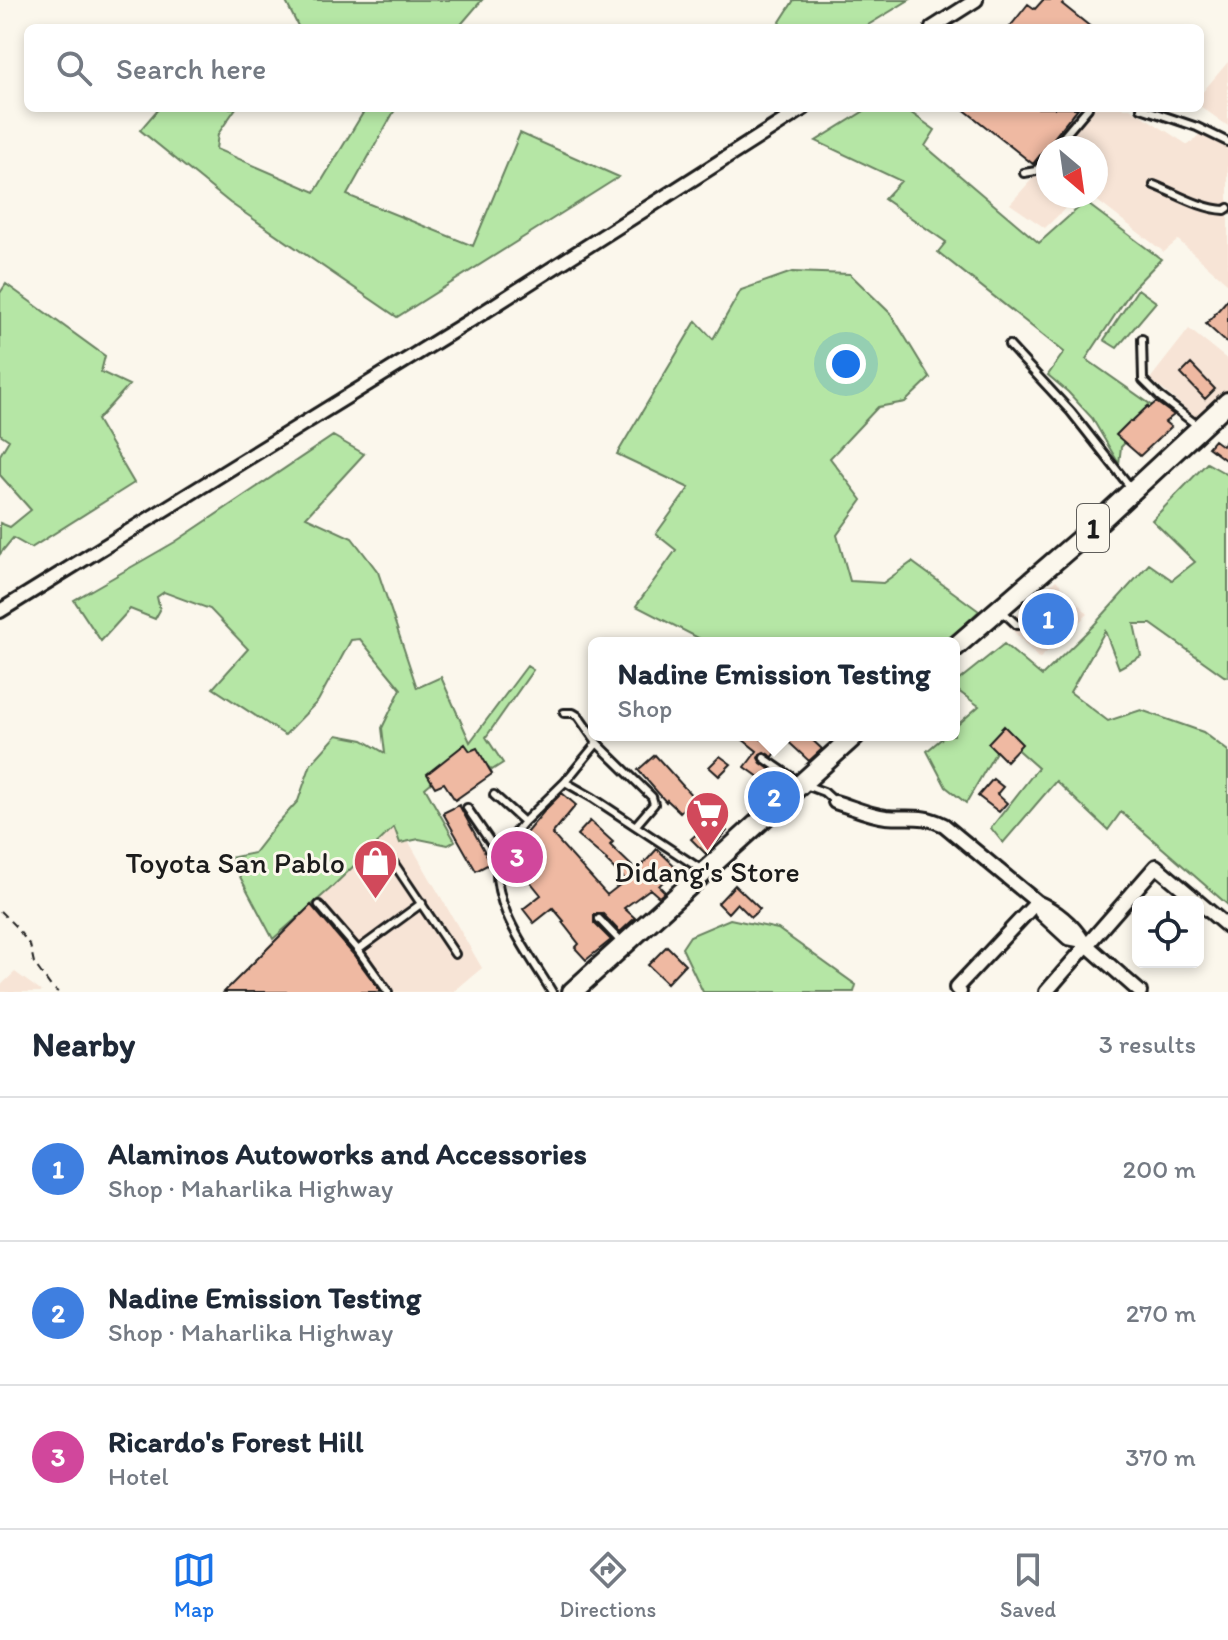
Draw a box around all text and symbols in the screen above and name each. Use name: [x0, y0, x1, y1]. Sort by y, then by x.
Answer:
search box: [24, 24, 1204, 112]
icon: search: [52, 46, 96, 90]
text: Search here: [116, 50, 266, 87]
north arrow: [1036, 136, 1108, 208]
your location: [826, 344, 866, 384]
road number: 1: [1077, 504, 1109, 552]
pin: 1: [1022, 589, 1074, 649]
popup: [588, 637, 960, 741]
text: Nadine Emission Testing: [617, 655, 931, 692]
text: Shop: [617, 692, 672, 724]
pin: 2: [748, 767, 800, 827]
supermarket icon: Didang's Store: [683, 789, 731, 852]
pin: 3: [491, 827, 543, 887]
shop icon: Toyota San Pablo: [352, 838, 400, 901]
place label: Toyota San Pablo: [125, 844, 345, 881]
place label: Didang's Store: [614, 853, 800, 890]
map controls: [1132, 896, 1204, 968]
button: locate: [1132, 896, 1204, 968]
text: Nearby: [32, 1024, 135, 1065]
text: 3 results: [1099, 1028, 1196, 1060]
text: Alaminos Autoworks and Accessories: [108, 1135, 587, 1172]
text: 1: [52, 1153, 64, 1185]
text: 200 m: [1123, 1153, 1196, 1185]
text: Shop · Maharlika Highway: [108, 1172, 393, 1204]
text: Nadine Emission Testing: [108, 1279, 421, 1316]
text: 2: [51, 1297, 65, 1329]
text: 270 m: [1126, 1297, 1196, 1329]
text: Shop · Maharlika Highway: [108, 1316, 393, 1348]
text: Ricardo's Forest Hill: [108, 1423, 363, 1460]
text: 3: [51, 1441, 65, 1473]
text: 370 m: [1125, 1441, 1196, 1473]
text: Hotel: [108, 1460, 169, 1492]
tab: Map: [172, 1548, 216, 1623]
tab: Directions: [560, 1548, 656, 1623]
tab: Saved: [1000, 1548, 1056, 1623]

